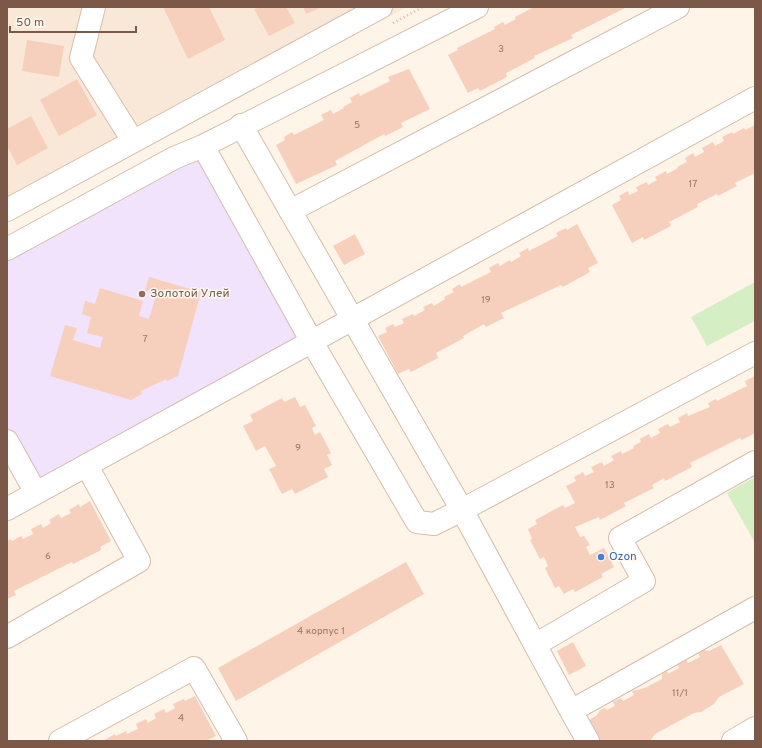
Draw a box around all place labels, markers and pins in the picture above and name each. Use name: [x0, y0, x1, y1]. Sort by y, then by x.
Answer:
place label: Золотой Улей: [150, 286, 229, 302]
marker: Золотой Улей: [137, 289, 147, 299]
place label: Ozon: [609, 549, 637, 565]
marker: Ozon: [596, 552, 606, 562]

